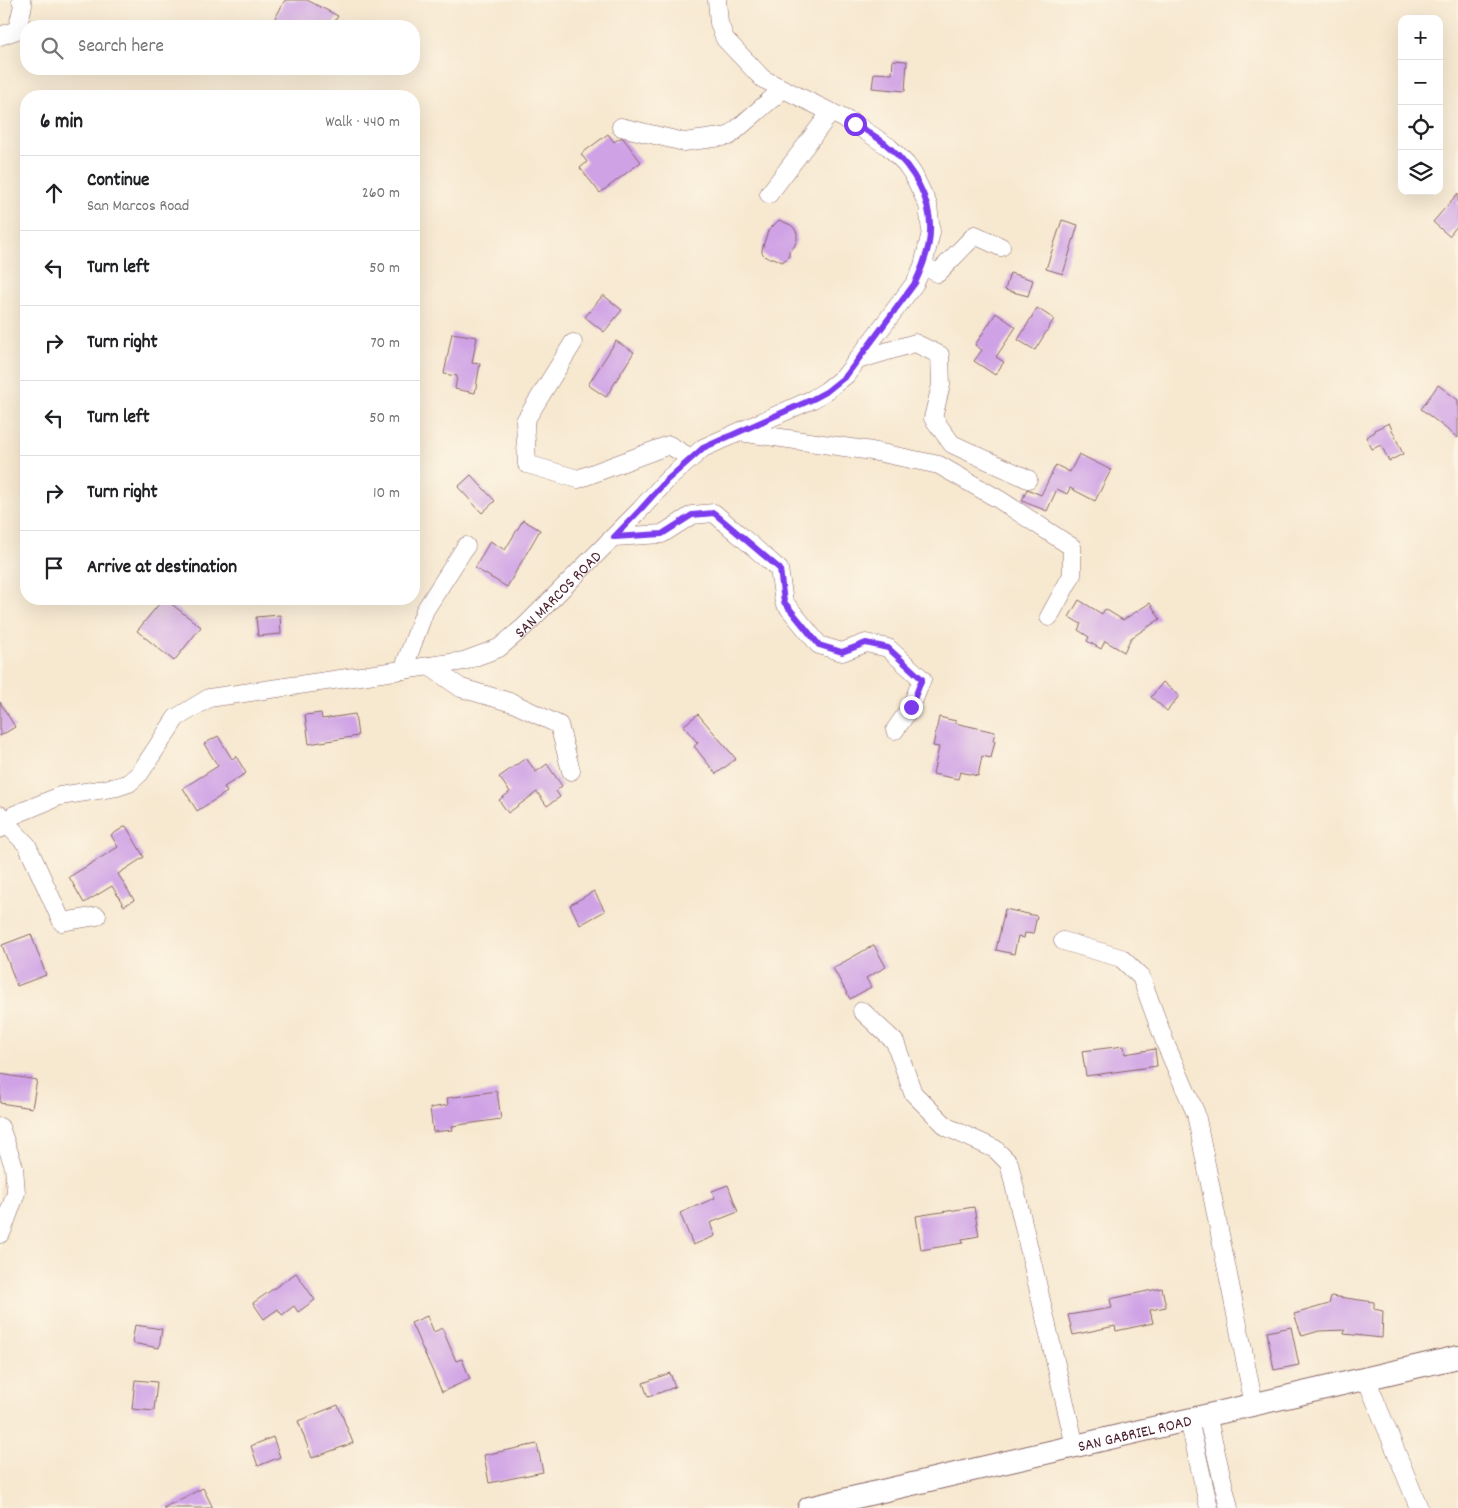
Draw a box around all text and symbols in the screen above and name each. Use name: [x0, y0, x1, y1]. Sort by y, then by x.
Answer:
map controls: [1398, 15, 1443, 195]
button: +: [1398, 15, 1443, 60]
search box: [20, 20, 420, 75]
icon: search: [38, 34, 66, 62]
text: Search here: [78, 34, 164, 61]
button: −: [1398, 60, 1443, 105]
button: locate: [1398, 105, 1443, 150]
text: 6 min: [40, 108, 83, 138]
text: Walk · 440 m: [325, 111, 400, 134]
route start: [844, 113, 867, 136]
button: layers: [1398, 150, 1443, 195]
text: Continue: [87, 168, 149, 195]
icon: ahead: [40, 179, 68, 207]
text: 260 m: [362, 182, 400, 205]
text: San Marcos Road: [87, 195, 189, 218]
icon: left: [40, 254, 68, 282]
text: Turn left: [87, 255, 150, 282]
text: 50 m: [369, 257, 400, 280]
icon: right: [40, 329, 68, 357]
text: Turn right: [87, 330, 158, 357]
text: 70 m: [370, 332, 400, 355]
icon: left: [40, 404, 68, 432]
text: Turn left: [87, 405, 150, 432]
text: 50 m: [369, 407, 400, 430]
icon: right: [40, 479, 68, 507]
text: Turn right: [87, 480, 158, 507]
text: 10 m: [373, 482, 400, 505]
street label: SAN MARCOS ROAD: [510, 546, 608, 644]
icon: arrive: [40, 554, 68, 582]
text: Arrive at destination: [87, 555, 237, 582]
route end: [900, 696, 923, 719]
street label: SAN GABRIEL ROAD: [1076, 1410, 1194, 1459]

